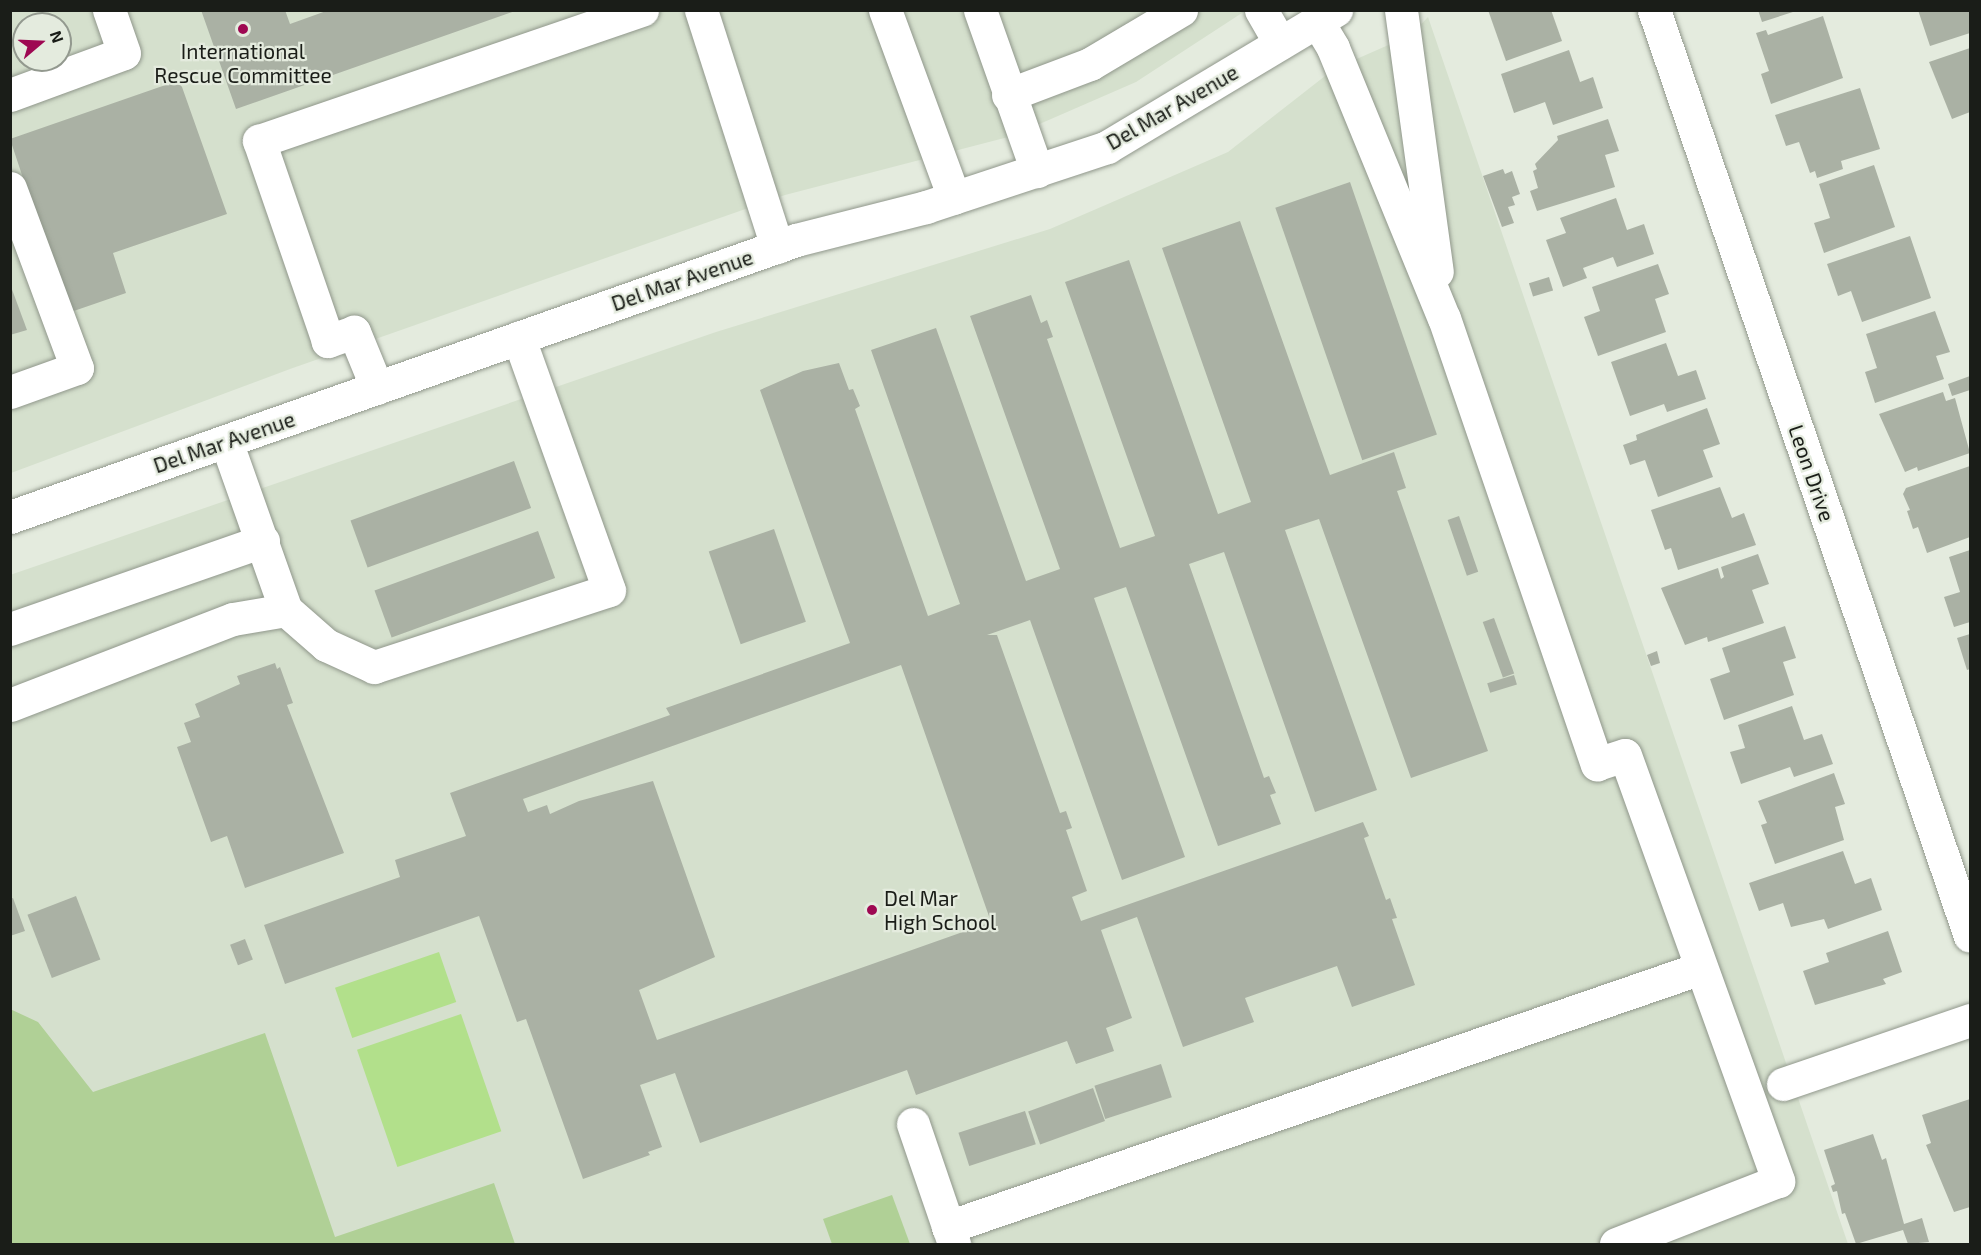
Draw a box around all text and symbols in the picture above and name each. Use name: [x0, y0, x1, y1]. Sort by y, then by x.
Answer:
north arrow: [12, 12, 72, 72]
marker: International Rescue Committee: [236, 22, 250, 36]
text: N: [47, 28, 68, 45]
place label: International Rescue Committee: [154, 38, 332, 88]
street label: Del Mar Avenue: [1101, 59, 1243, 155]
street label: Del Mar Avenue: [607, 244, 757, 316]
street label: Del Mar Avenue: [149, 406, 299, 478]
street label: Leon Drive: [1784, 421, 1840, 525]
place label: Del Mar High School: [884, 885, 996, 935]
marker: Del Mar High School: [865, 903, 879, 917]

